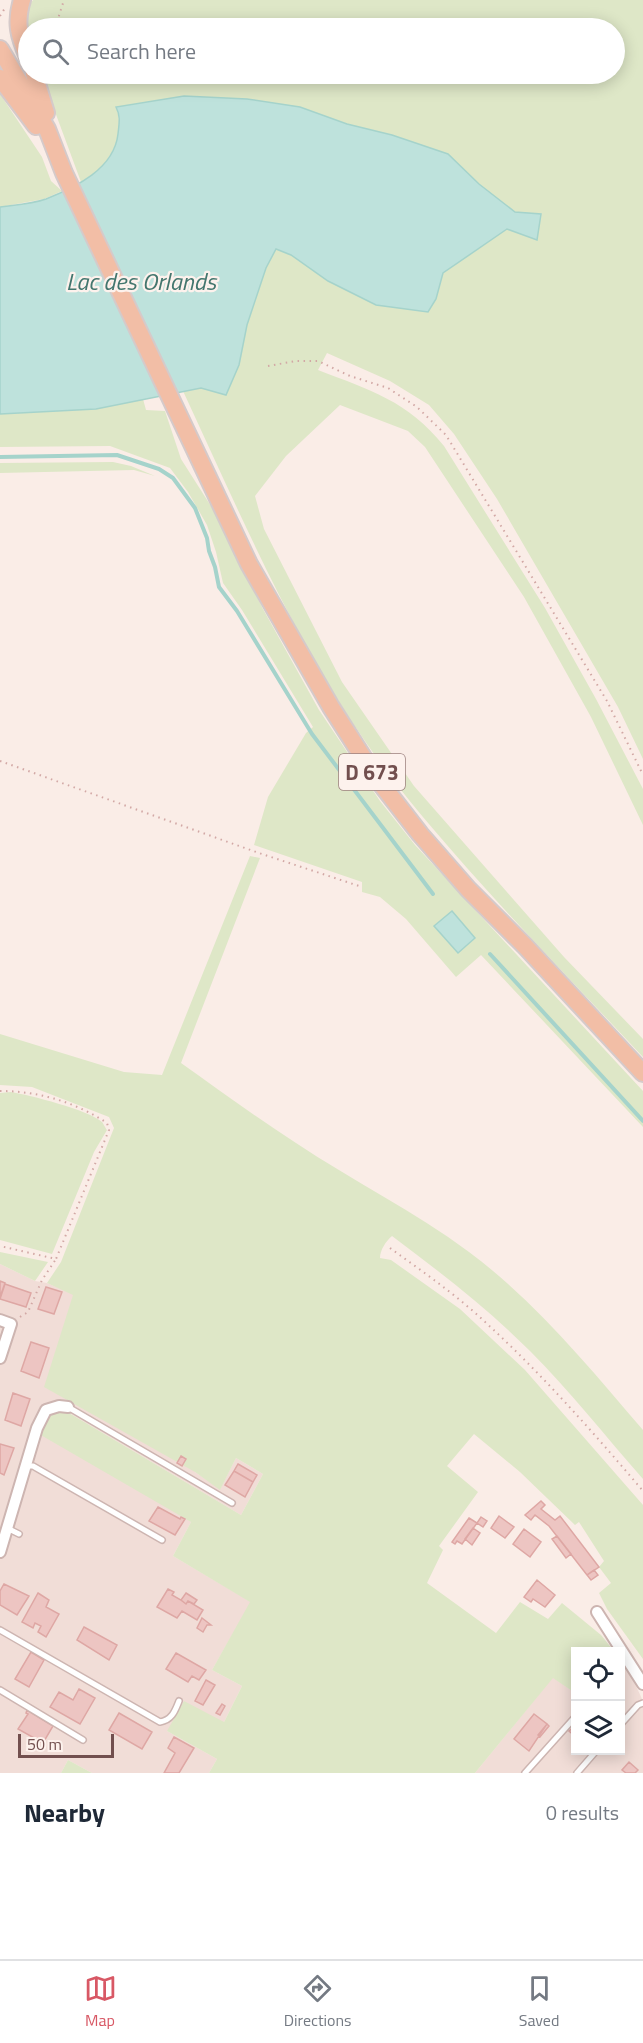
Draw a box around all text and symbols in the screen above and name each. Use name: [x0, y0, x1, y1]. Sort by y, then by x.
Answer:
search box: [18, 18, 625, 84]
text: Search here: [87, 34, 196, 68]
icon: search: [39, 35, 72, 68]
water label: Lac des Orlands: [66, 263, 218, 299]
road number: D 673: [339, 754, 405, 790]
map controls: [571, 1647, 625, 1755]
button: locate: [571, 1647, 625, 1701]
button: layers: [571, 1701, 625, 1755]
scale bar: [18, 1731, 114, 1758]
text: 50 m: [27, 1732, 62, 1756]
text: Nearby: [24, 1793, 105, 1832]
text: 0 results: [546, 1797, 619, 1828]
tab: Map: [84, 1972, 117, 2032]
tab: Directions: [284, 1972, 352, 2032]
tab: Saved: [519, 1972, 559, 2032]

